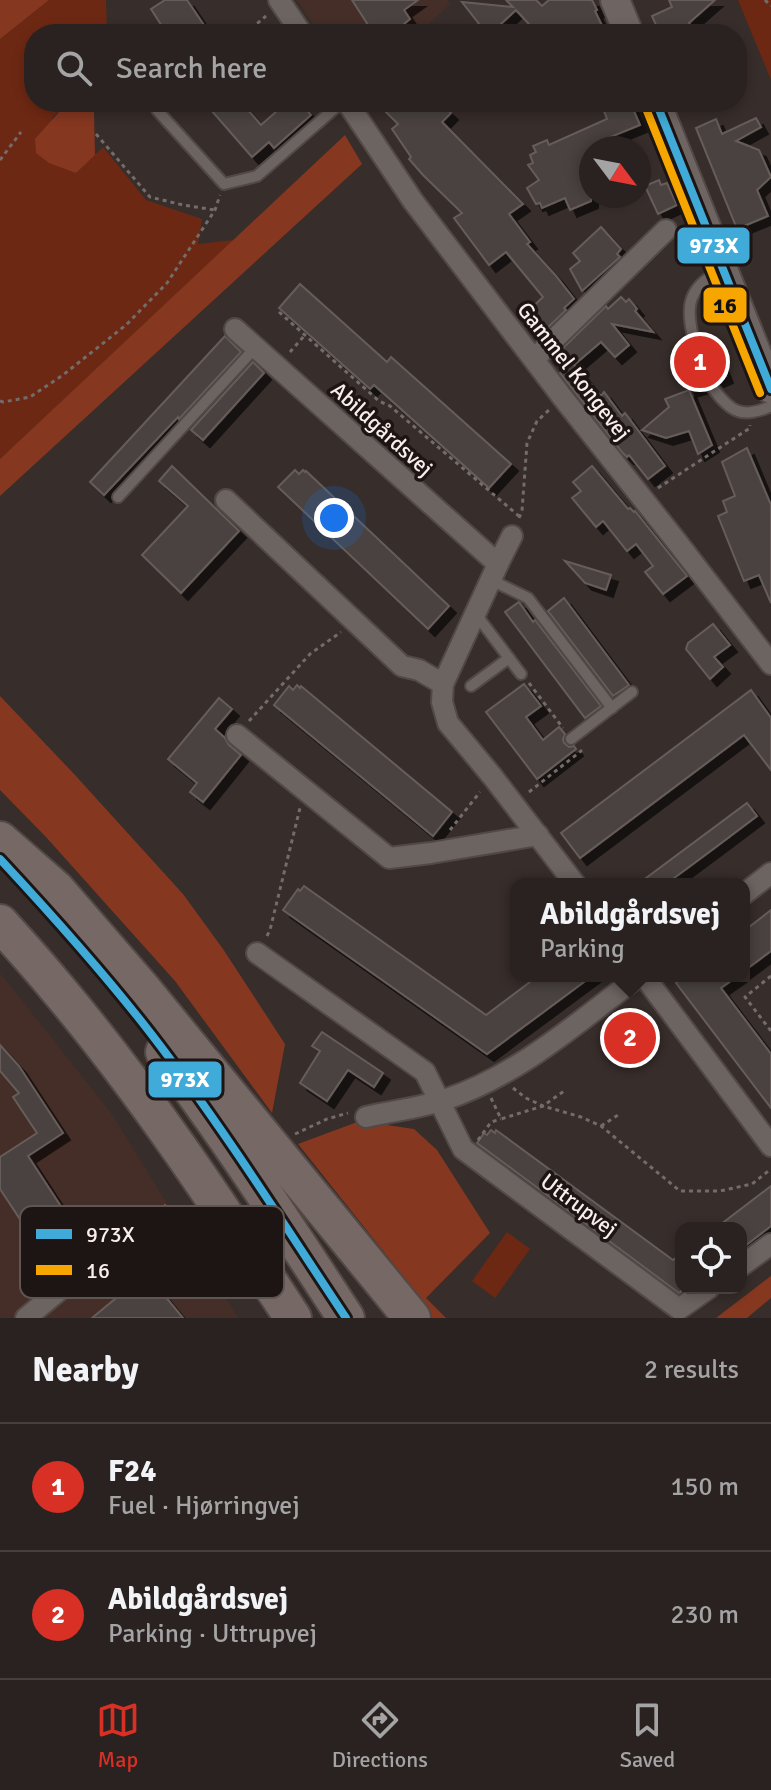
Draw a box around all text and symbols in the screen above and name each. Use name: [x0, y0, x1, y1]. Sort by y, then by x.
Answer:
search box: [24, 24, 747, 112]
icon: search: [52, 46, 96, 90]
text: Search here: [116, 50, 267, 87]
north arrow: [579, 136, 651, 208]
line badge: 973X: [676, 226, 751, 265]
text: 973X: [689, 232, 739, 259]
line badge: 16: [702, 286, 748, 324]
text: 16: [713, 292, 737, 319]
street label: Gammel Kongevej: [512, 296, 636, 446]
pin: 1: [674, 332, 726, 392]
street label: Abildgårdsvej: [325, 376, 439, 482]
your location: [314, 498, 354, 538]
popup: [510, 878, 750, 982]
text: Abildgårdsvej: [540, 896, 720, 933]
text: Parking: [540, 933, 625, 965]
pin: 2: [604, 1008, 656, 1068]
line badge: 973X: [147, 1060, 223, 1099]
text: 973X: [160, 1066, 210, 1093]
street label: Uttrupvej: [535, 1168, 623, 1242]
legend: [20, 1206, 284, 1298]
text: 973X: [86, 1221, 135, 1248]
map controls: [675, 1222, 747, 1294]
button: locate: [675, 1222, 747, 1294]
text: 16: [86, 1257, 110, 1284]
text: Nearby: [32, 1349, 139, 1391]
text: 2 results: [644, 1354, 739, 1386]
text: F24: [108, 1453, 156, 1490]
text: 1: [51, 1471, 65, 1503]
text: 150 m: [670, 1471, 739, 1503]
text: Fuel · Hjørringvej: [108, 1490, 300, 1522]
text: Abildgårdsvej: [108, 1581, 288, 1618]
text: 2: [51, 1599, 65, 1631]
text: 230 m: [670, 1599, 739, 1631]
text: Parking · Uttrupvej: [108, 1618, 317, 1650]
tab: Map: [96, 1698, 140, 1773]
tab: Directions: [332, 1698, 428, 1773]
tab: Saved: [620, 1698, 675, 1773]

